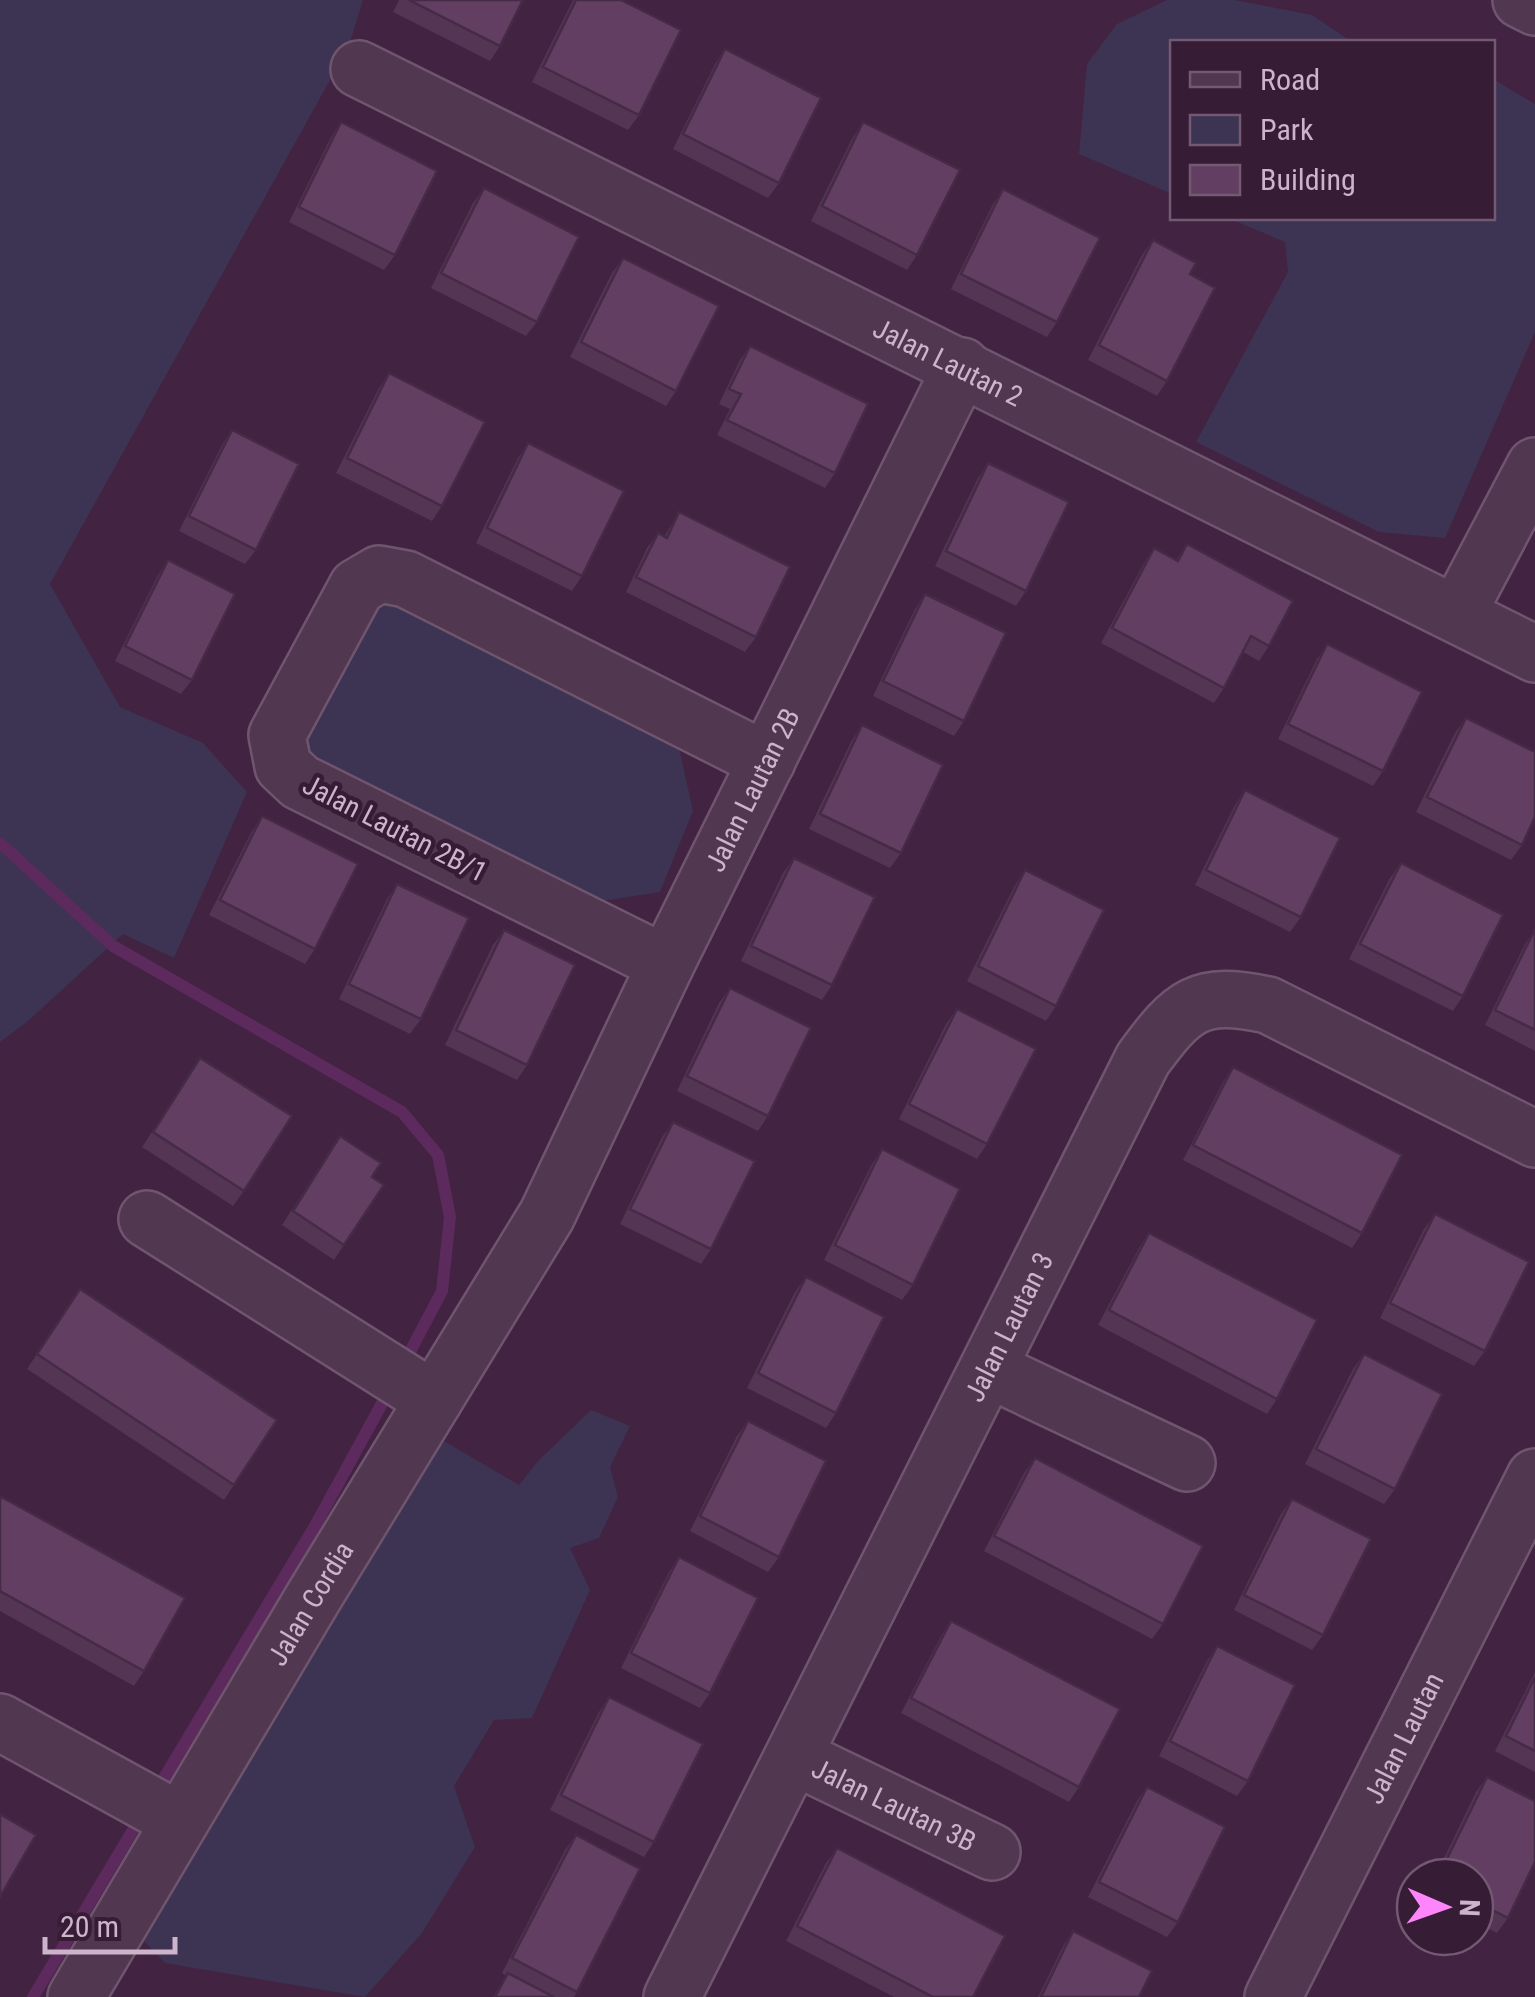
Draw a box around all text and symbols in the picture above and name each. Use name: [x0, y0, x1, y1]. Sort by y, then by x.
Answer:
legend: [1170, 40, 1495, 220]
text: Road: [1260, 62, 1320, 97]
text: Park: [1260, 112, 1314, 147]
text: Building: [1260, 162, 1356, 197]
street label: Jalan Lautan 2: [868, 312, 1028, 414]
street label: Jalan Lautan 2B: [698, 703, 807, 877]
street label: Jalan Lautan 2B/1: [297, 768, 492, 889]
street label: Jalan Lautan 3: [958, 1247, 1060, 1407]
street label: Jalan Cordia: [261, 1536, 361, 1672]
street label: Jalan Lautan: [1357, 1667, 1451, 1809]
street label: Jalan Lautan 3B: [807, 1752, 981, 1859]
north arrow: [1395, 1857, 1495, 1957]
scale bar: [45, 1892, 175, 1954]
text: N: [1453, 1899, 1486, 1917]
text: 20 m: [60, 1909, 119, 1944]

